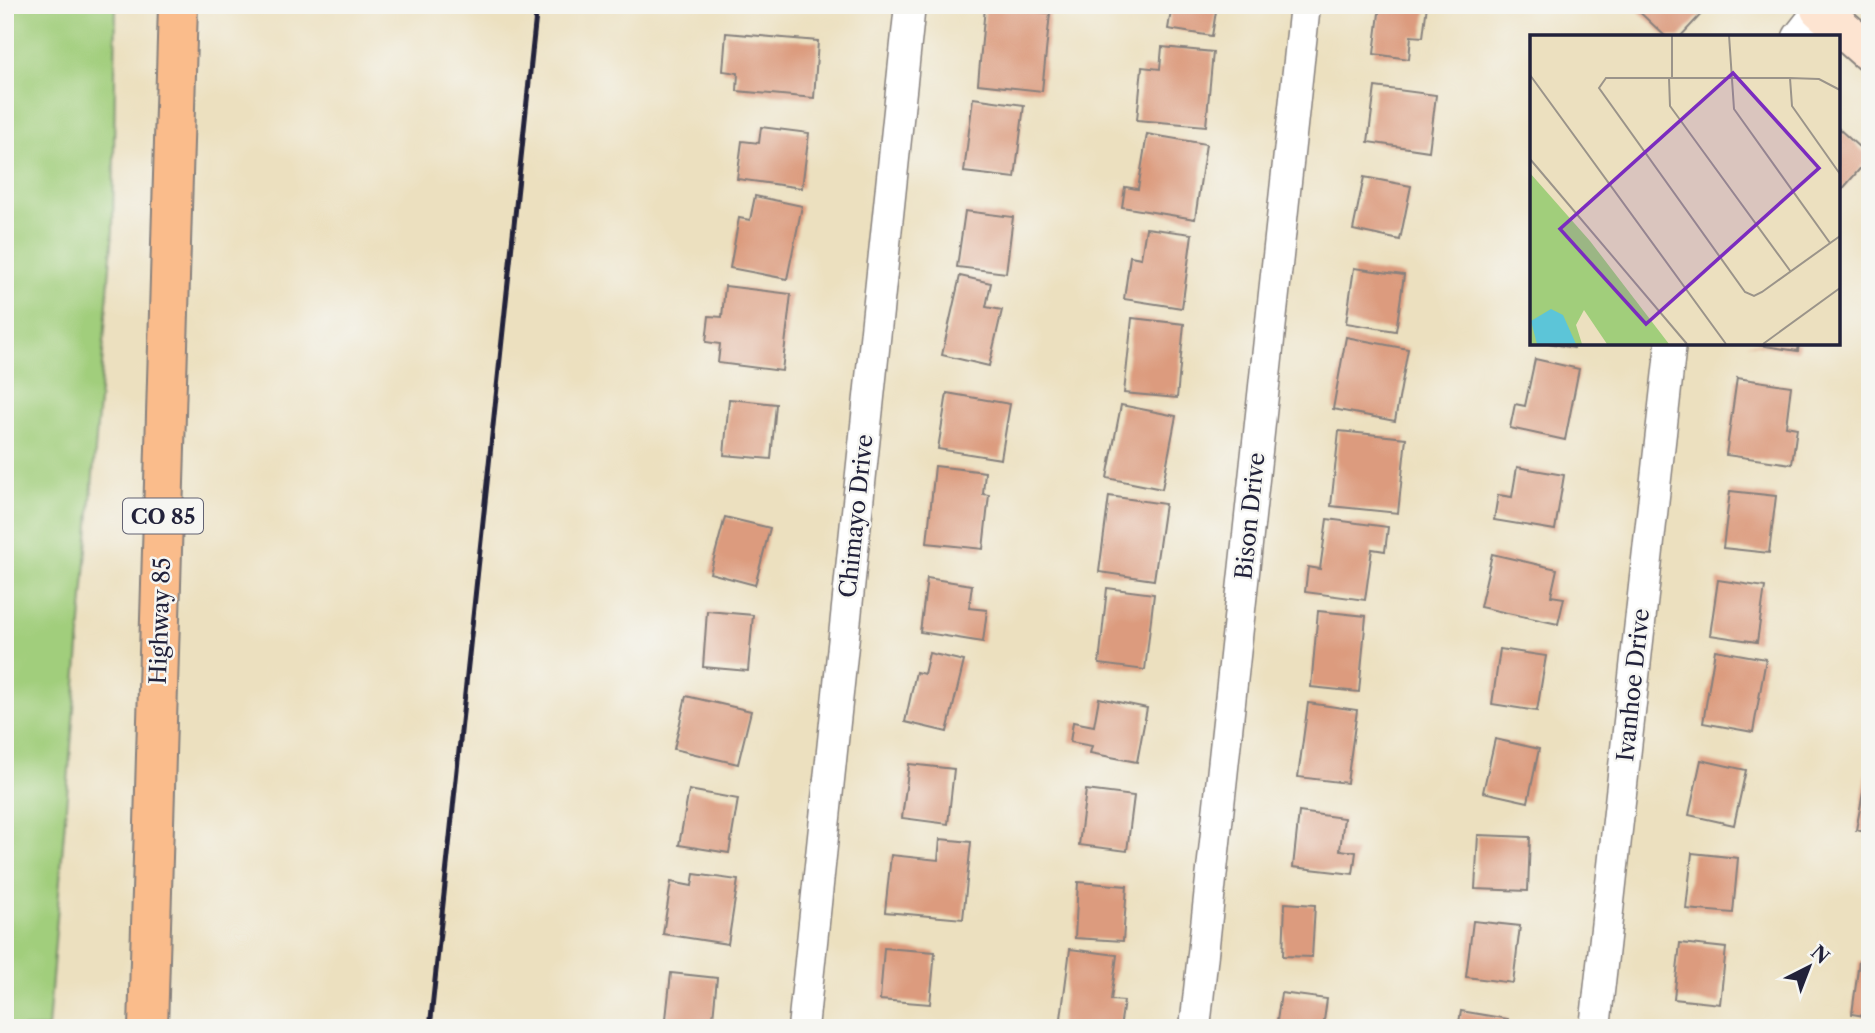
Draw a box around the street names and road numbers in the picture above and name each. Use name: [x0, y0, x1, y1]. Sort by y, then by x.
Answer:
street label: Chimayo Drive: [833, 433, 879, 599]
street label: Bison Drive: [1229, 451, 1271, 581]
road number: CO 85: [123, 498, 203, 534]
street label: Highway 85: [144, 557, 176, 685]
street label: Ivanhoe Drive: [1611, 607, 1655, 763]

